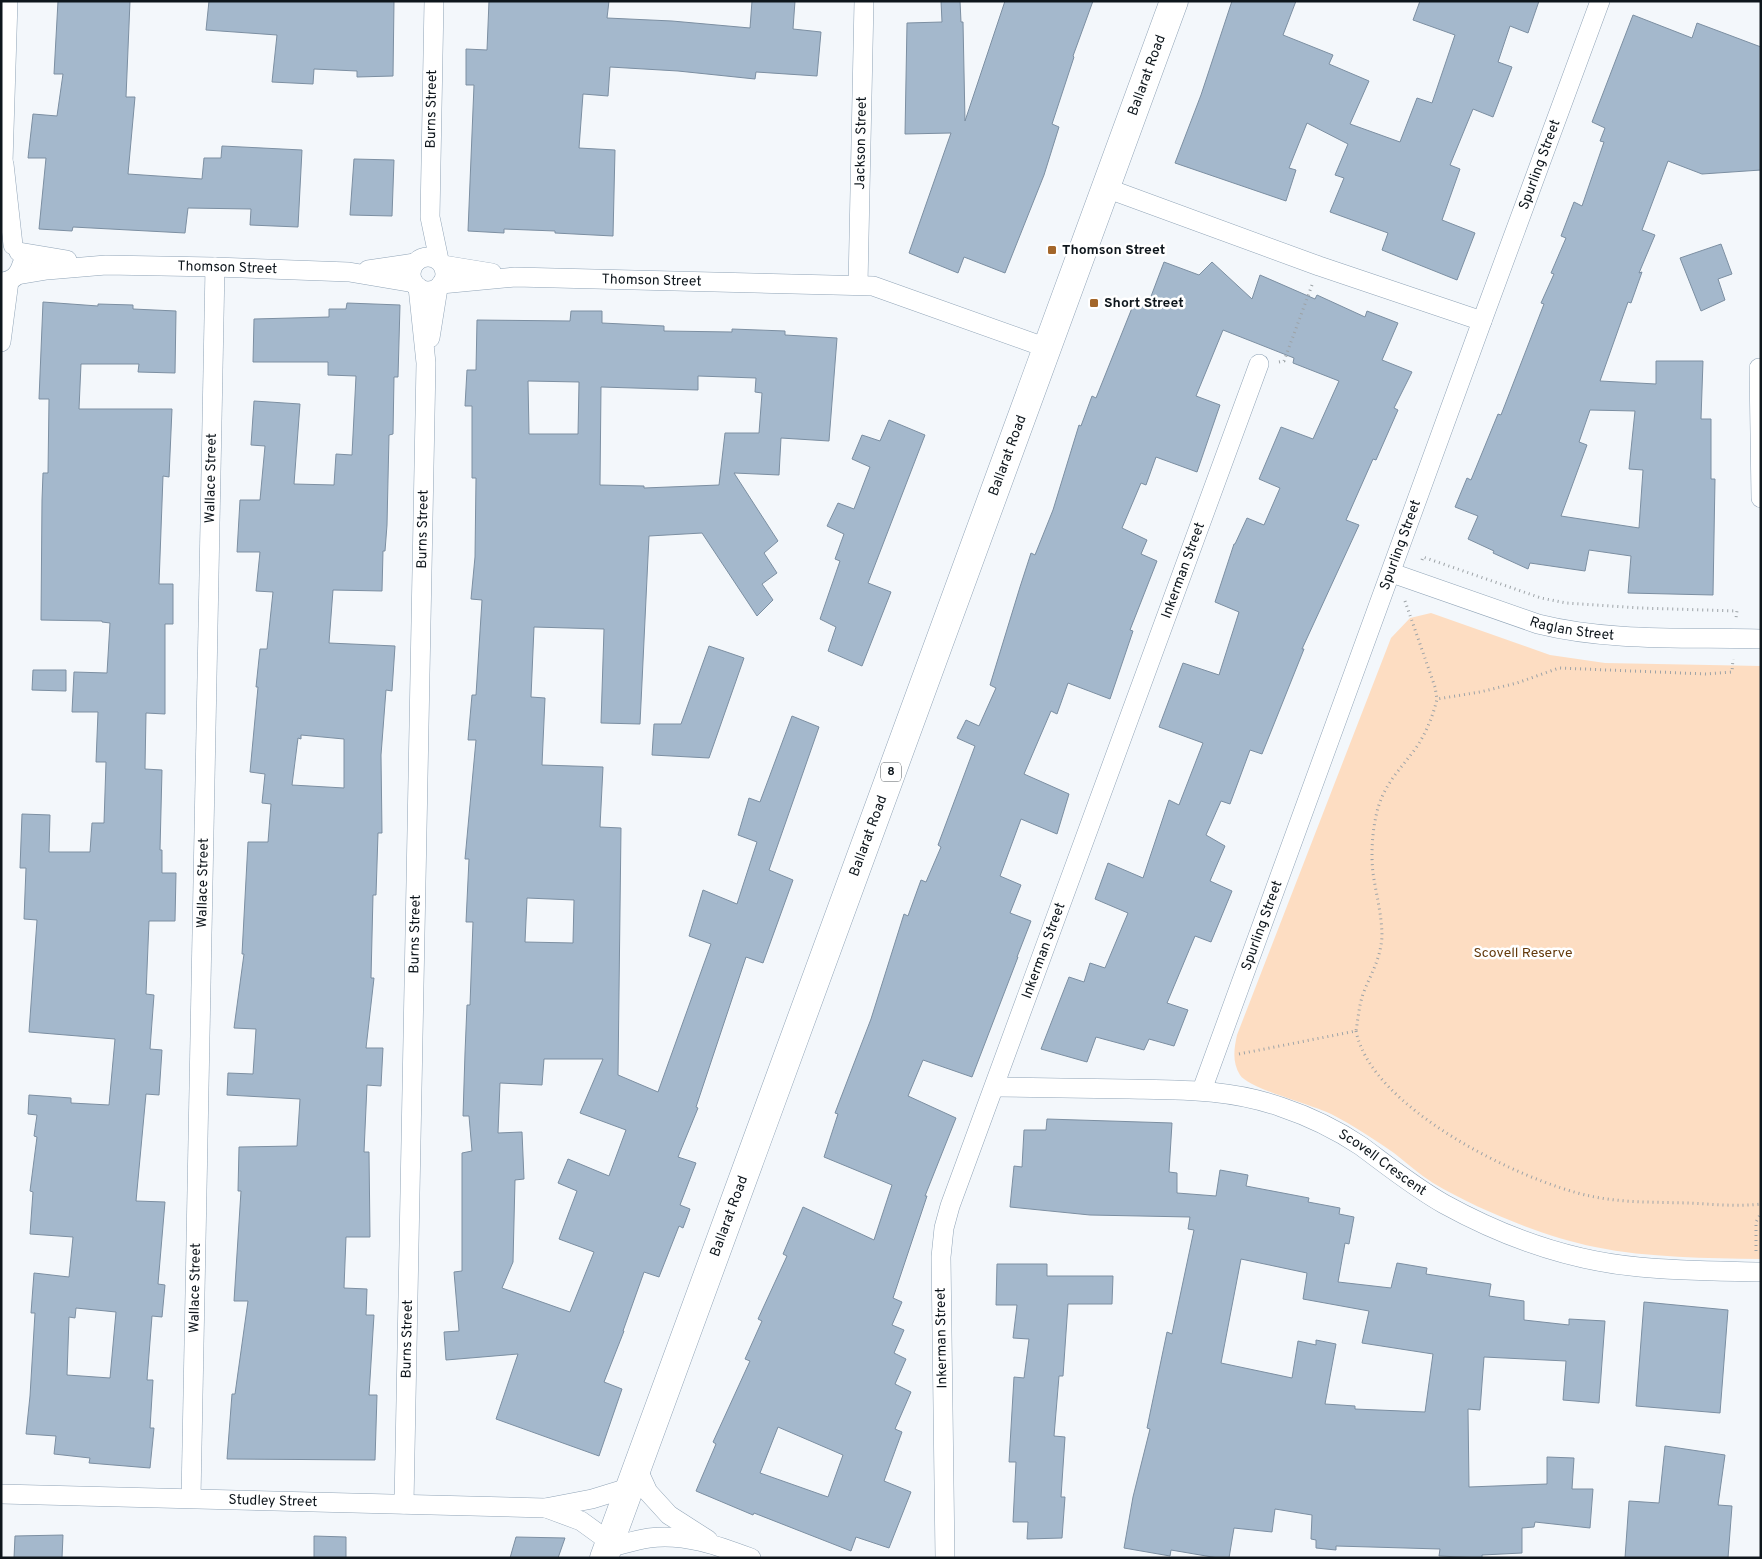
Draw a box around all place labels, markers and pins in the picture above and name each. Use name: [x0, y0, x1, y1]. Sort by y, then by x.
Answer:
place label: Thomson Street: [1062, 242, 1165, 259]
marker: Thomson Street: [1046, 244, 1058, 256]
place label: Short Street: [1104, 295, 1184, 312]
marker: Short Street: [1088, 297, 1100, 309]

